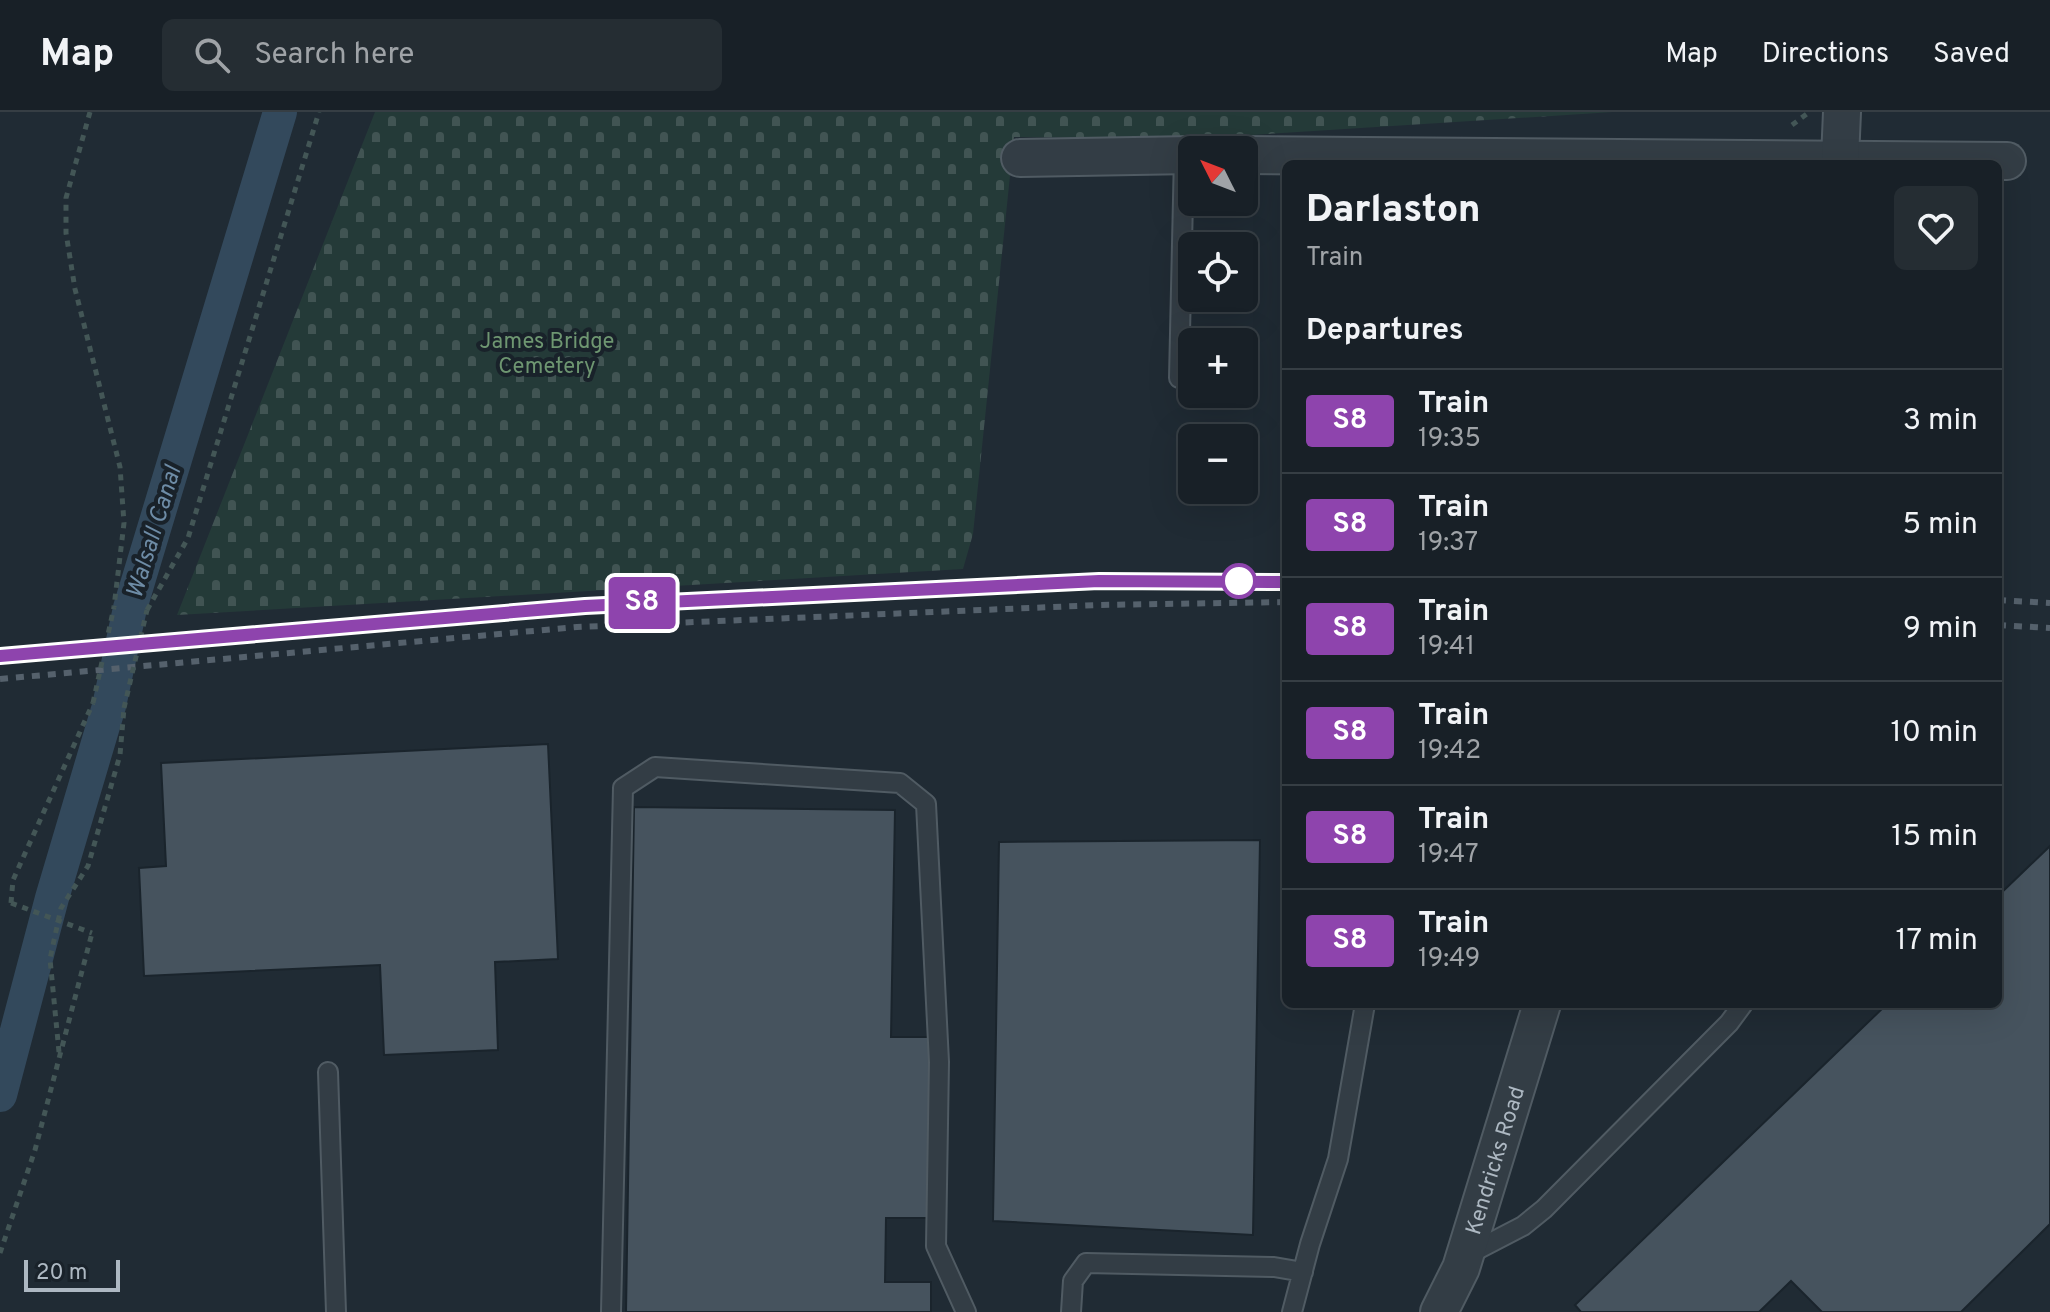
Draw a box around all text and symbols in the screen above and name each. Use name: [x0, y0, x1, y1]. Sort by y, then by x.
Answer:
search box: [162, 19, 722, 91]
text: Map: [40, 31, 114, 80]
icon: search: [190, 33, 234, 77]
text: Search here: [254, 37, 414, 74]
text: Map: [1665, 37, 1718, 73]
text: Directions: [1762, 37, 1889, 73]
text: Saved: [1933, 37, 2010, 73]
north arrow: [1178, 136, 1258, 216]
map controls: [1178, 136, 1258, 504]
button: heart: [1894, 186, 1978, 270]
text: Darlaston: [1306, 187, 1481, 236]
button: locate: [1178, 232, 1258, 312]
text: Train: [1306, 242, 1363, 275]
text: Departures: [1306, 313, 1464, 350]
button: +: [1178, 328, 1258, 408]
park label: James Bridge Cemetery: [480, 329, 614, 381]
text: Train: [1418, 386, 1489, 423]
text: S8: [1333, 403, 1367, 439]
text: 3 min: [1903, 403, 1978, 440]
text: 19:35: [1418, 423, 1481, 456]
button: −: [1178, 424, 1258, 504]
water label: Walsall Canal: [121, 461, 190, 602]
text: Train: [1418, 490, 1489, 527]
text: S8: [1333, 507, 1367, 543]
text: 5 min: [1902, 507, 1978, 544]
text: 19:37: [1418, 527, 1478, 560]
unlabelled marker: [1222, 564, 1256, 598]
line badge: S8: [606, 577, 678, 629]
text: S8: [625, 585, 659, 621]
text: Train: [1418, 594, 1489, 631]
text: S8: [1333, 611, 1367, 647]
text: 9 min: [1903, 611, 1978, 648]
text: 19:41: [1418, 631, 1475, 664]
text: Train: [1418, 698, 1489, 735]
text: S8: [1333, 715, 1367, 751]
text: 10 min: [1891, 715, 1978, 752]
text: 19:42: [1418, 735, 1481, 768]
text: Train: [1418, 802, 1489, 839]
text: S8: [1333, 819, 1367, 855]
text: 15 min: [1891, 819, 1978, 856]
text: 19:47: [1418, 839, 1479, 872]
text: Train: [1418, 906, 1489, 943]
text: S8: [1333, 923, 1367, 959]
text: 17 min: [1895, 923, 1978, 960]
text: 19:49: [1418, 943, 1480, 976]
street label: Kendricks Road: [1461, 1083, 1532, 1238]
scale bar: [24, 1256, 120, 1292]
text: 20 m: [36, 1260, 87, 1287]

